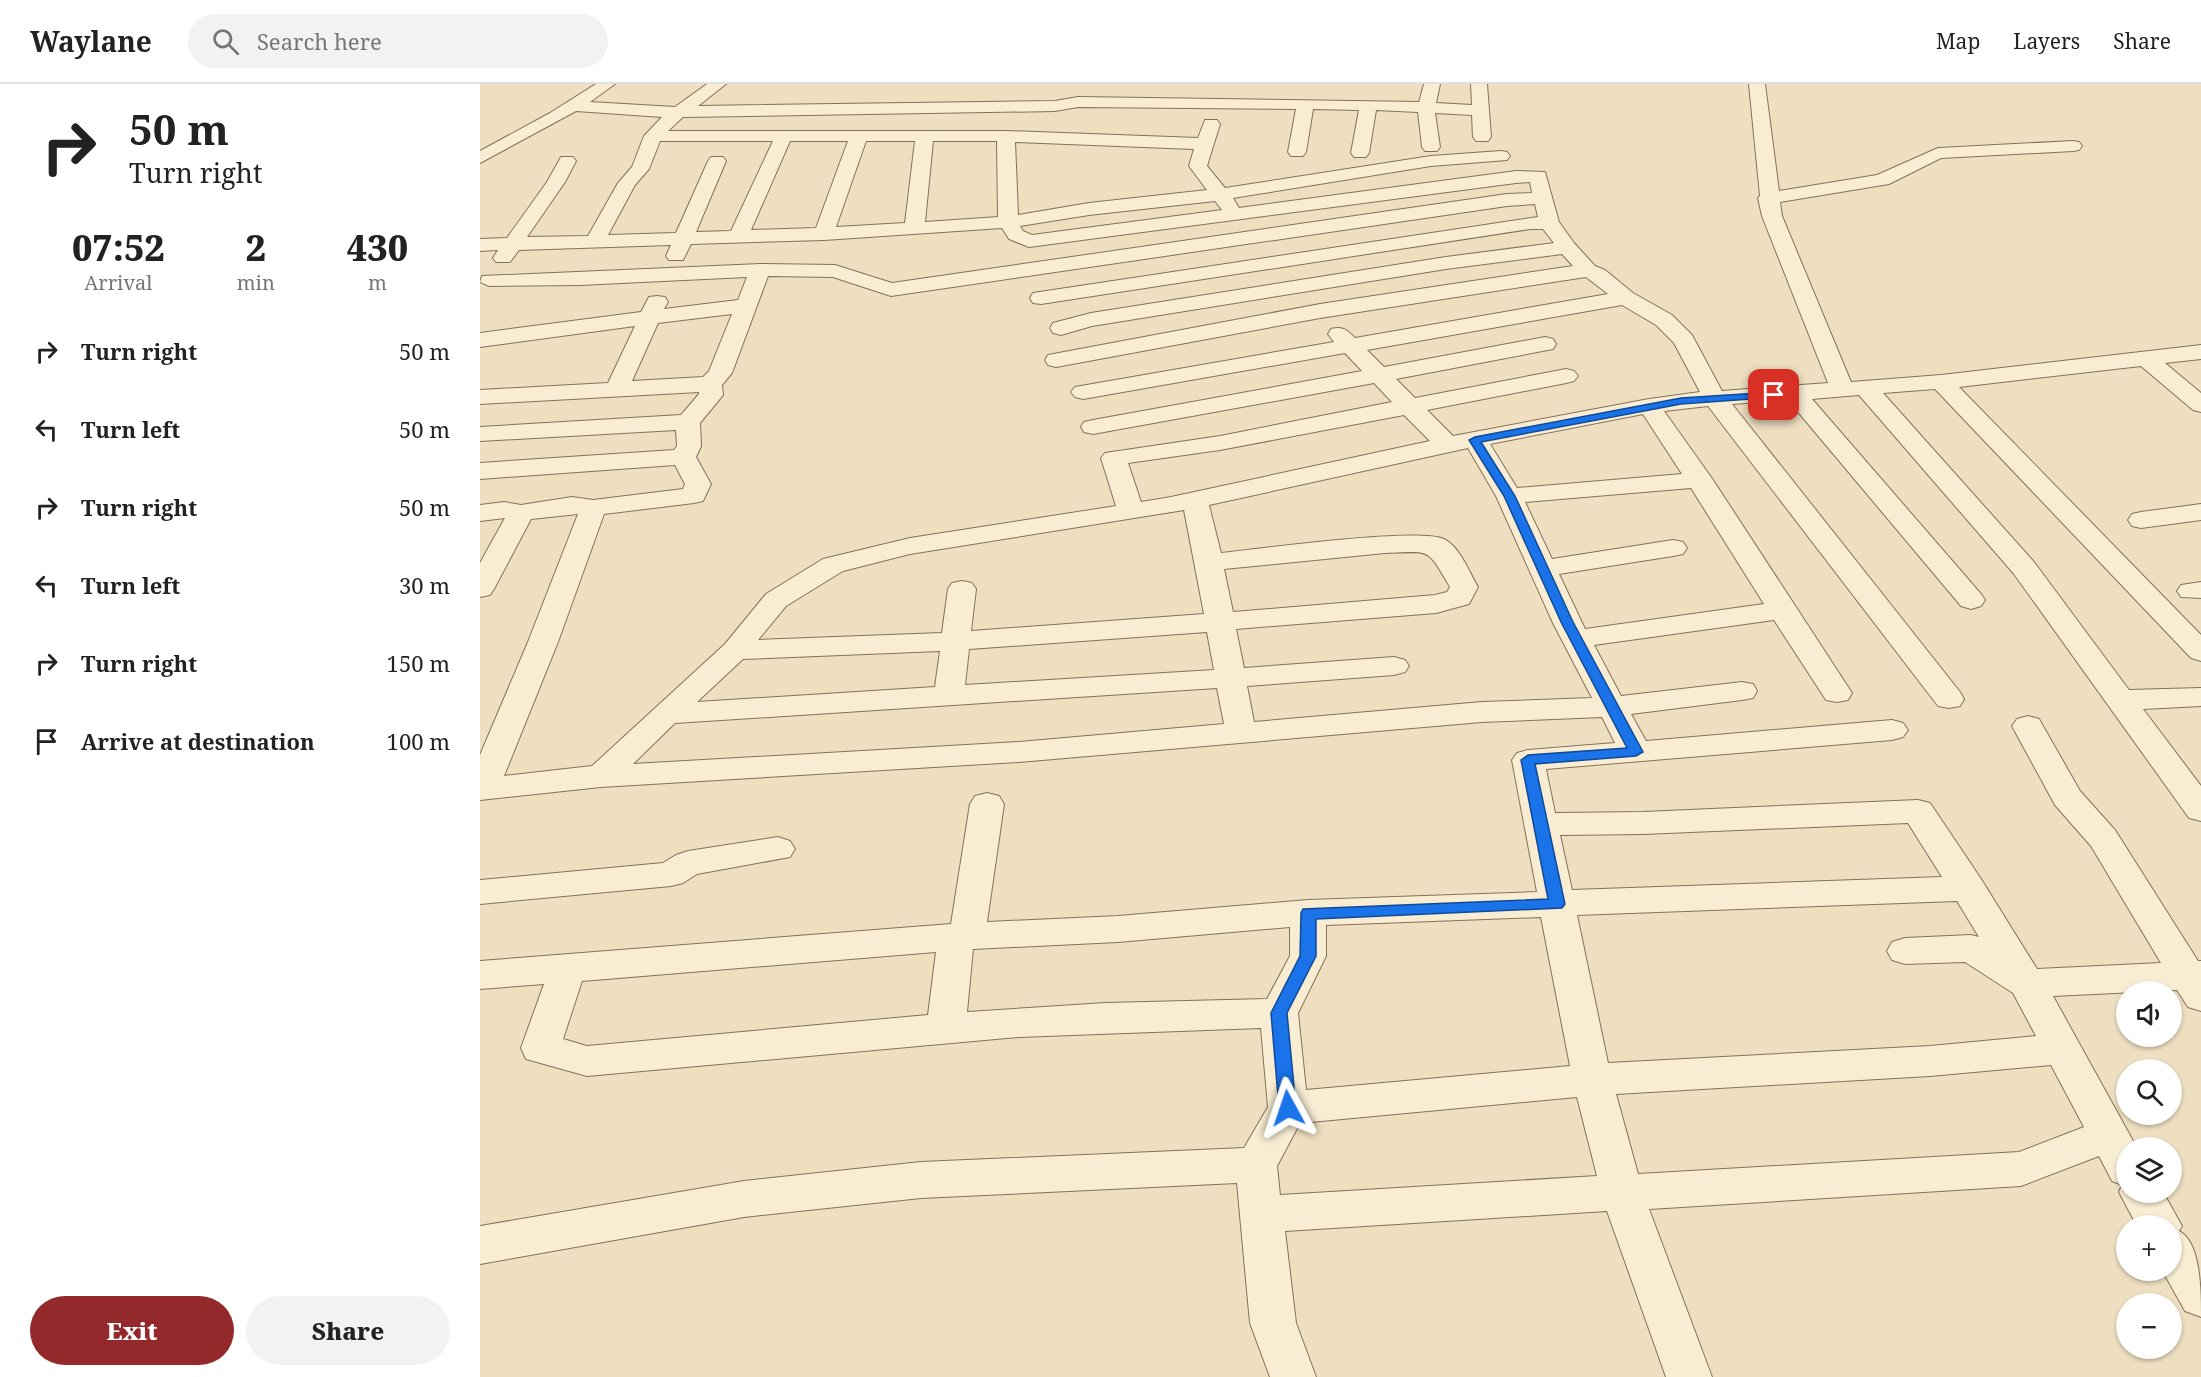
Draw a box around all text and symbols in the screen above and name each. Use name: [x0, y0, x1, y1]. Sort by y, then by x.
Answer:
search box: [188, 14, 608, 68]
text: Waylane: [30, 22, 152, 60]
icon: search: [209, 25, 242, 58]
text: Search here: [257, 26, 382, 56]
text: Map: [1936, 27, 1980, 55]
text: Layers: [2013, 27, 2080, 55]
text: Share: [2113, 27, 2171, 55]
text: 50 m: [129, 100, 229, 157]
icon: right: [30, 108, 108, 186]
text: Turn right: [129, 154, 262, 191]
text: 07:52: [72, 223, 165, 272]
text: 2: [246, 223, 266, 272]
text: 430: [347, 223, 408, 272]
text: Arrival: [84, 269, 153, 296]
text: min: [237, 269, 275, 296]
text: m: [368, 269, 387, 296]
icon: right: [30, 335, 63, 368]
text: Turn right: [81, 336, 197, 366]
text: 50 m: [399, 336, 450, 366]
pin: [1748, 369, 1799, 420]
icon: arrive: [1757, 378, 1790, 411]
icon: left: [30, 413, 63, 446]
text: Turn left: [81, 414, 180, 444]
text: 50 m: [399, 414, 450, 444]
icon: right: [30, 491, 63, 524]
text: Turn right: [81, 492, 197, 522]
text: 50 m: [399, 492, 450, 522]
icon: left: [30, 569, 63, 602]
text: Turn left: [81, 570, 180, 600]
text: 30 m: [399, 570, 450, 600]
icon: right: [30, 647, 63, 680]
text: Turn right: [81, 648, 197, 678]
text: 150 m: [387, 648, 450, 678]
icon: arrive: [30, 725, 63, 758]
text: Arrive at destination: [81, 726, 315, 756]
text: 100 m: [387, 726, 450, 756]
map controls: [2116, 981, 2182, 1359]
button: sound: [2116, 981, 2182, 1047]
button: search: [2116, 1059, 2182, 1125]
position arrow: [1256, 1076, 1320, 1140]
button: layers: [2116, 1137, 2182, 1203]
button: +: [2116, 1215, 2182, 1281]
button: −: [2116, 1293, 2182, 1359]
button: Exit: [30, 1296, 234, 1365]
button: Share: [246, 1296, 450, 1365]

